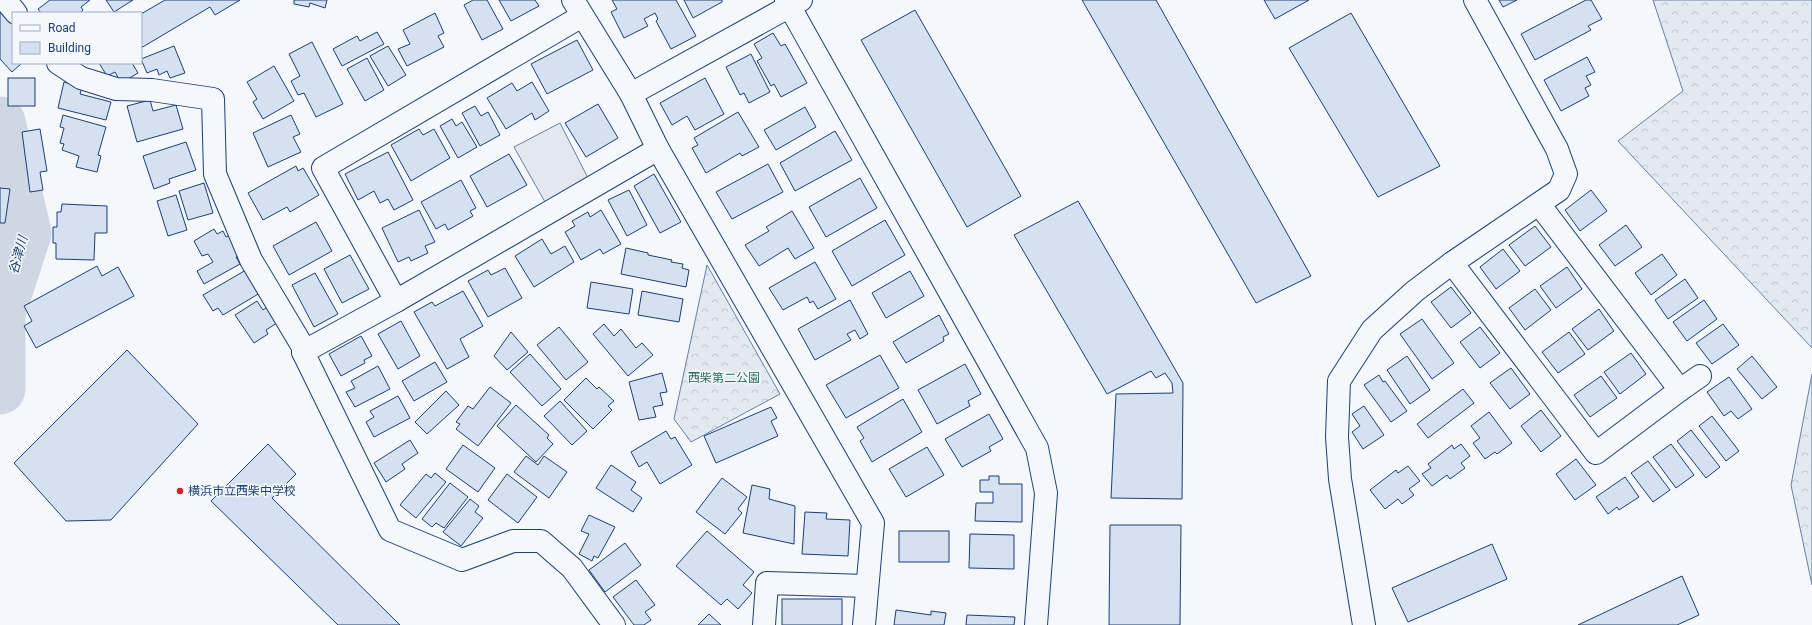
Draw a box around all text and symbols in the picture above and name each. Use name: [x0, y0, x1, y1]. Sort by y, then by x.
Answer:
legend: [12, 12, 142, 64]
text: Road: [48, 21, 76, 35]
text: Building: [48, 41, 91, 55]
water label: 谷津川: [5, 232, 31, 276]
park label: 西柴第二公園: [688, 371, 760, 385]
place label: 横浜市立西柴中学校: [188, 484, 296, 498]
marker: 横浜市立西柴中学校: [175, 486, 185, 496]

